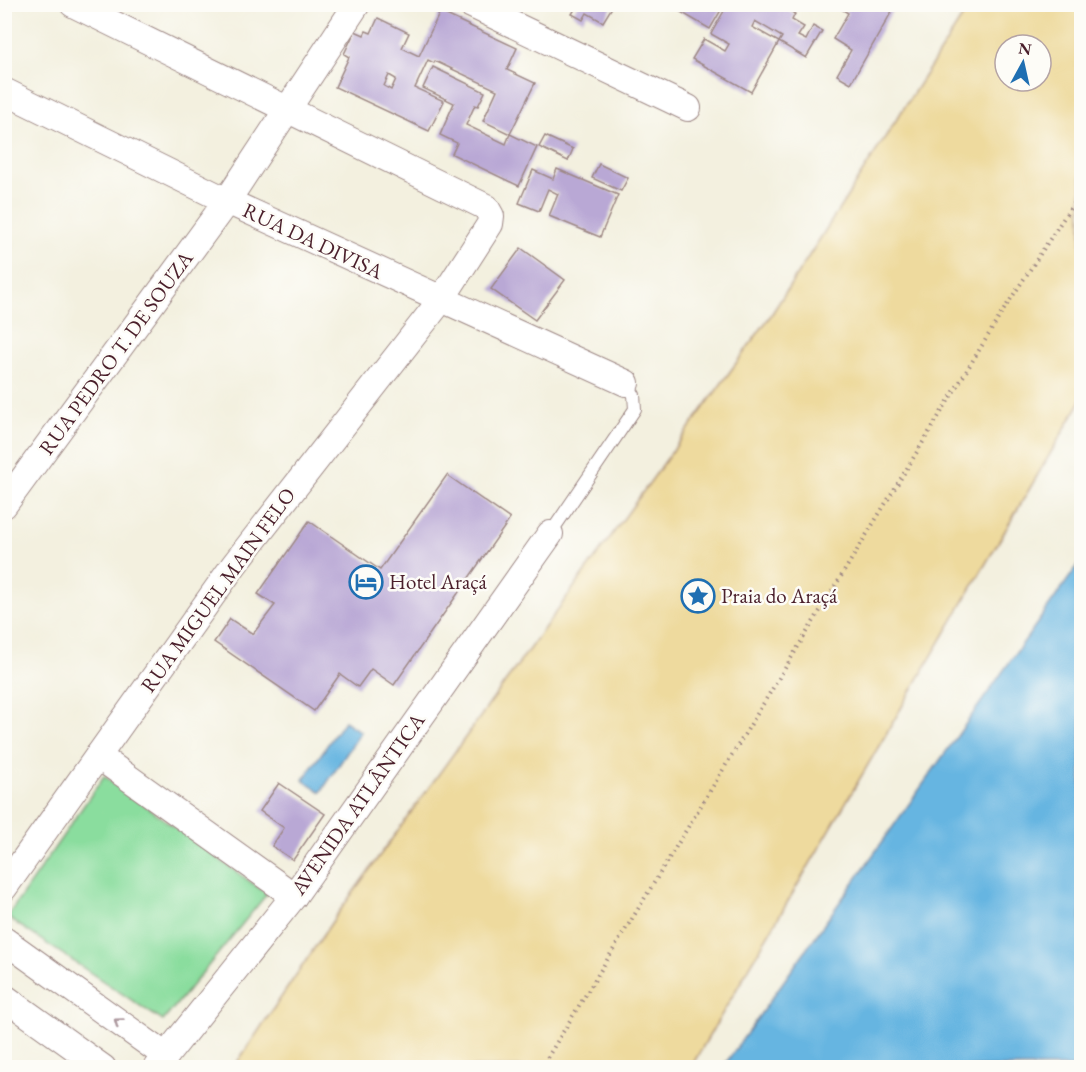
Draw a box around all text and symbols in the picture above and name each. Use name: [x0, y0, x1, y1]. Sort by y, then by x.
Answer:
north arrow: [993, 33, 1053, 93]
text: N: [1017, 37, 1033, 60]
street label: RUA DA DIVISA: [239, 196, 388, 285]
street label: RUA PEDRO T. DE SOUZA: [33, 245, 199, 460]
street label: RUA MIGUEL MAIN FELO: [134, 482, 301, 697]
hotel icon: Hotel Araçá: [348, 564, 384, 600]
place label: Hotel Araçá: [389, 568, 488, 595]
place icon: Praia do Araçá: [680, 578, 716, 614]
place label: Praia do Araçá: [721, 582, 838, 609]
street label: AVENIDA ATLÂNTICA: [284, 707, 431, 901]
one-way arrow: [114, 1018, 125, 1029]

